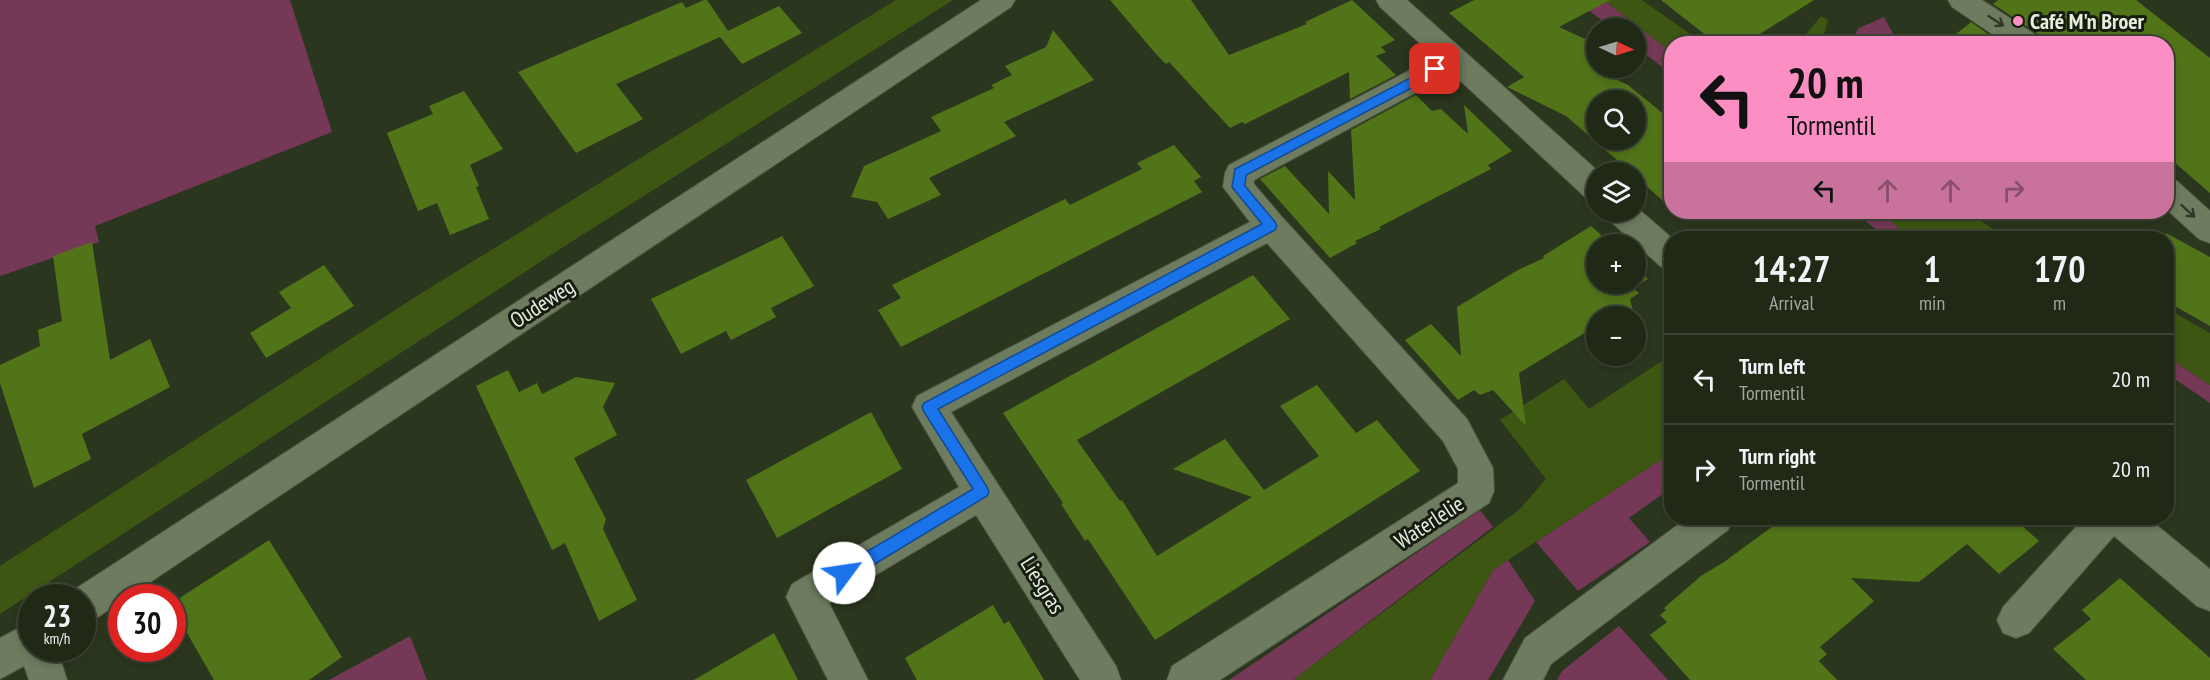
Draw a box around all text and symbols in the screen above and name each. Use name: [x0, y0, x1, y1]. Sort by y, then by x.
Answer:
place label: Café M'n Broer: [2030, 7, 2145, 35]
marker: Café M'n Broer: [2011, 14, 2025, 28]
one-way arrow: [1987, 15, 2004, 27]
north arrow: [1586, 18, 1646, 78]
map controls: [1586, 18, 1646, 366]
pin: [1409, 43, 1460, 94]
icon: arrive: [1418, 52, 1451, 85]
text: 20 m: [1787, 55, 1864, 110]
icon: left: [1688, 60, 1766, 138]
button: search: [1586, 90, 1646, 150]
text: Tormentil: [1787, 108, 1876, 142]
button: layers: [1586, 162, 1646, 222]
icon: left: [1808, 174, 1841, 207]
icon: ahead: [1871, 174, 1904, 207]
icon: ahead: [1934, 174, 1967, 207]
icon: right: [1997, 174, 2030, 207]
one-way arrow: [2180, 204, 2195, 218]
button: +: [1586, 234, 1646, 294]
text: 14:27: [1753, 245, 1830, 292]
text: 1: [1923, 245, 1941, 292]
text: 170: [2034, 245, 2085, 292]
street label: Oudeweg: [504, 272, 580, 334]
text: Arrival: [1769, 290, 1814, 316]
text: min: [1919, 290, 1945, 316]
text: m: [2053, 290, 2066, 316]
button: −: [1586, 306, 1646, 366]
text: Turn left: [1739, 352, 1805, 380]
icon: left: [1688, 363, 1721, 396]
text: 20 m: [2111, 365, 2150, 393]
text: Tormentil: [1739, 380, 1805, 406]
text: Turn right: [1739, 442, 1816, 470]
icon: right: [1688, 453, 1721, 486]
text: 20 m: [2111, 455, 2150, 483]
text: Tormentil: [1739, 470, 1805, 496]
street label: Waterlelie: [1389, 489, 1469, 555]
position arrow: [812, 541, 876, 605]
street label: Liesgras: [1015, 551, 1071, 619]
speed limit sign: 30: [108, 584, 186, 662]
text: 23: [43, 596, 71, 635]
text: km/h: [44, 629, 70, 648]

